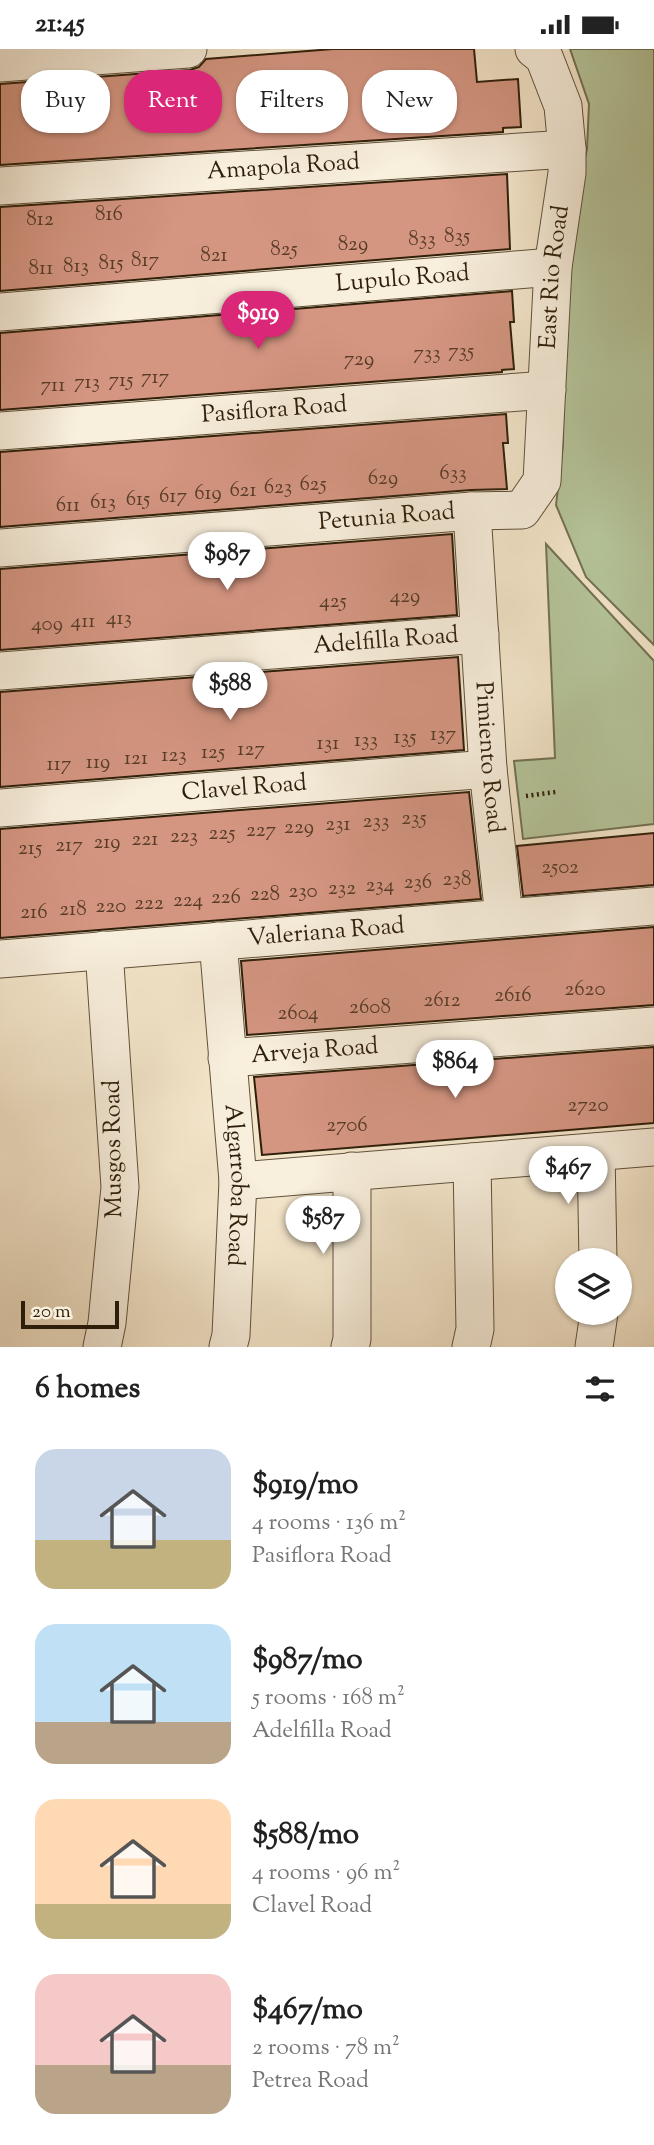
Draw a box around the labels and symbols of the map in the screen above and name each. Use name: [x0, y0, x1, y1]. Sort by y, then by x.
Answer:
street label: Amapola Road: [206, 146, 361, 189]
house number: 816: [95, 200, 123, 230]
street label: East Rio Road: [532, 202, 579, 350]
house number: 812: [26, 205, 54, 235]
house number: 835: [444, 222, 470, 252]
house number: 833: [408, 225, 436, 255]
house number: 829: [338, 230, 368, 260]
house number: 825: [270, 235, 298, 265]
house number: 821: [200, 241, 228, 271]
house number: 817: [131, 246, 160, 276]
house number: 815: [99, 249, 123, 279]
house number: 813: [63, 252, 89, 282]
house number: 811: [29, 254, 53, 284]
street label: Lupulo Road: [334, 257, 471, 302]
pin: $919: [217, 292, 299, 351]
house number: 735: [448, 337, 474, 367]
house number: 733: [413, 339, 441, 369]
house number: 729: [344, 345, 374, 375]
house number: 717: [141, 363, 170, 393]
house number: 715: [109, 366, 133, 396]
house number: 713: [74, 368, 100, 398]
house number: 711: [41, 371, 65, 401]
street label: Pasiflora Road: [200, 388, 349, 433]
house number: 633: [439, 459, 467, 489]
house number: 629: [368, 464, 398, 494]
house number: 625: [299, 470, 327, 500]
house number: 623: [264, 473, 292, 503]
house number: 621: [229, 476, 257, 506]
house number: 619: [194, 479, 222, 509]
house number: 617: [159, 482, 187, 512]
house number: 615: [126, 485, 150, 515]
house number: 613: [90, 488, 116, 518]
house number: 611: [56, 491, 80, 521]
street label: Petunia Road: [317, 495, 457, 540]
pin: $987: [186, 533, 268, 592]
house number: 429: [390, 582, 420, 612]
house number: 425: [319, 587, 347, 617]
house number: 413: [106, 604, 132, 634]
house number: 411: [71, 607, 95, 637]
house number: 409: [31, 610, 63, 640]
street label: Adelfilla Road: [312, 619, 460, 664]
pin: $588: [189, 663, 271, 722]
street label: Pimiento Road: [466, 681, 512, 835]
house number: 137: [430, 720, 457, 750]
house number: 135: [394, 723, 416, 753]
house number: 133: [354, 726, 378, 756]
house number: 131: [317, 729, 339, 759]
house number: 127: [237, 735, 265, 765]
house number: 125: [201, 738, 225, 768]
house number: 123: [161, 741, 187, 771]
house number: 121: [124, 744, 148, 774]
house number: 119: [86, 748, 110, 778]
house number: 117: [47, 750, 72, 780]
street label: Clavel Road: [180, 767, 309, 810]
house number: 235: [401, 804, 427, 834]
house number: 233: [363, 807, 389, 837]
house number: 231: [325, 810, 351, 840]
house number: 229: [284, 813, 314, 843]
house number: 227: [246, 816, 277, 846]
house number: 225: [209, 819, 235, 849]
house number: 223: [170, 822, 198, 852]
house number: 221: [132, 825, 158, 855]
house number: 219: [94, 828, 120, 858]
house number: 217: [55, 831, 83, 861]
house number: 215: [18, 834, 42, 864]
house number: 2502: [541, 853, 579, 883]
house number: 238: [443, 865, 471, 895]
house number: 236: [404, 868, 432, 898]
house number: 234: [366, 871, 394, 901]
house number: 232: [328, 874, 356, 904]
house number: 230: [288, 877, 318, 907]
house number: 228: [250, 880, 280, 910]
house number: 226: [211, 883, 241, 913]
house number: 224: [173, 886, 203, 916]
house number: 222: [134, 889, 164, 919]
house number: 220: [96, 892, 126, 922]
house number: 218: [59, 895, 87, 925]
house number: 216: [20, 898, 48, 928]
street label: Valeriana Road: [246, 909, 406, 956]
house number: 2620: [565, 975, 606, 1005]
house number: 2616: [494, 981, 532, 1011]
house number: 2612: [423, 986, 461, 1016]
house number: 2608: [349, 993, 391, 1023]
house number: 2604: [278, 999, 318, 1029]
street label: Arveja Road: [250, 1030, 380, 1073]
pin: $864: [414, 1041, 496, 1100]
street label: Musgos Road: [96, 1079, 132, 1218]
house number: 2720: [567, 1091, 609, 1121]
street label: Algarroba Road: [215, 1103, 255, 1268]
house number: 2706: [326, 1111, 368, 1141]
pin: $467: [527, 1147, 609, 1206]
pin: $587: [282, 1197, 364, 1256]
scale bar: [21, 1298, 119, 1330]

